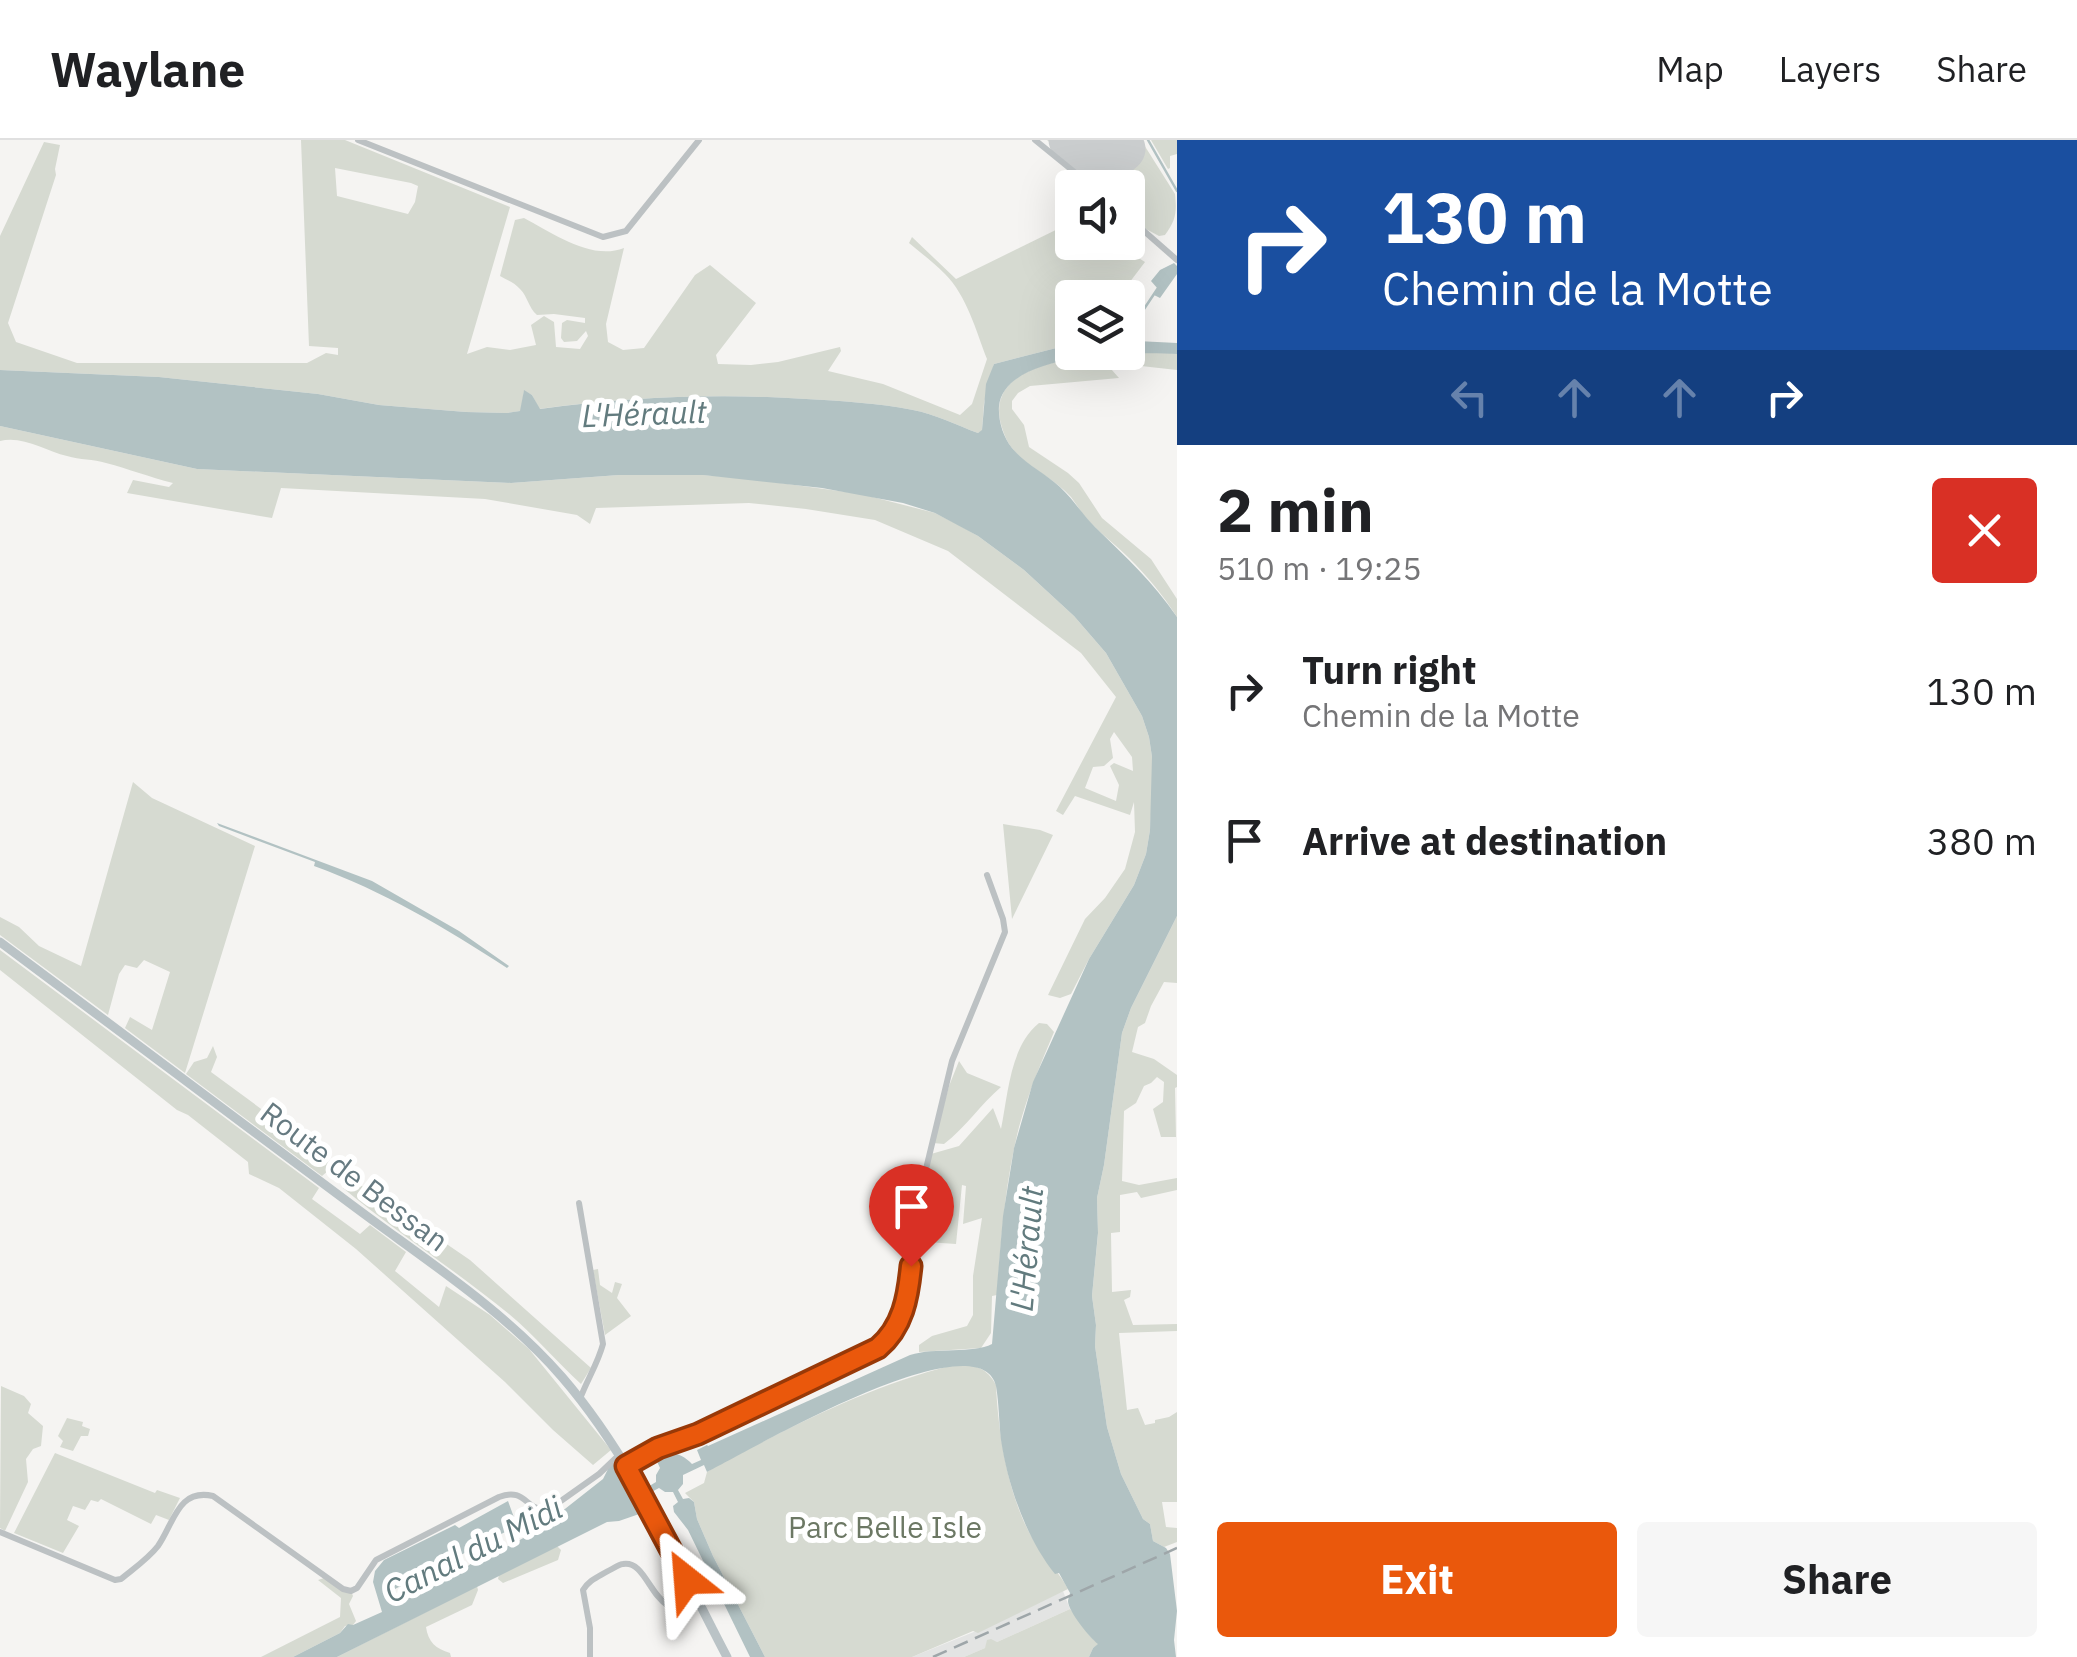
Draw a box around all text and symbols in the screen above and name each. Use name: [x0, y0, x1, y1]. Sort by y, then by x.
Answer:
text: Waylane: [50, 38, 245, 100]
text: Map: [1656, 46, 1724, 92]
text: Layers: [1779, 46, 1881, 92]
text: Share: [1936, 46, 2027, 92]
map controls: [1055, 170, 1145, 370]
button: sound: [1055, 170, 1145, 260]
text: 130 m: [1382, 171, 1587, 262]
icon: right: [1217, 180, 1347, 310]
text: Chemin de la Motte: [1382, 259, 1773, 317]
button: layers: [1055, 280, 1145, 370]
icon: left: [1442, 370, 1497, 425]
icon: ahead: [1547, 370, 1602, 425]
icon: ahead: [1652, 370, 1707, 425]
icon: right: [1757, 370, 1812, 425]
water label: L'Hérault: [581, 390, 708, 436]
text: 2 min: [1217, 470, 1374, 549]
button: close: [1932, 478, 2037, 583]
text: 510 m · 19:25: [1217, 547, 1422, 589]
text: Turn right: [1302, 645, 1477, 694]
icon: right: [1217, 663, 1272, 718]
text: 130 m: [1926, 666, 2037, 715]
text: Chemin de la Motte: [1302, 694, 1580, 736]
icon: arrive: [1217, 813, 1272, 868]
text: Arrive at destination: [1302, 816, 1667, 865]
text: 380 m: [1926, 816, 2037, 865]
street label: Route de Bessan: [253, 1093, 457, 1259]
pin: [869, 1164, 954, 1267]
icon: arrive: [884, 1179, 939, 1234]
water label: L'Hérault: [1000, 1184, 1052, 1313]
water label: Canal du Midi: [377, 1486, 570, 1612]
park label: Parc Belle Isle: [788, 1507, 982, 1546]
button: Exit: [1217, 1522, 1617, 1637]
button: Share: [1637, 1522, 2037, 1637]
position arrow: [635, 1528, 739, 1632]

